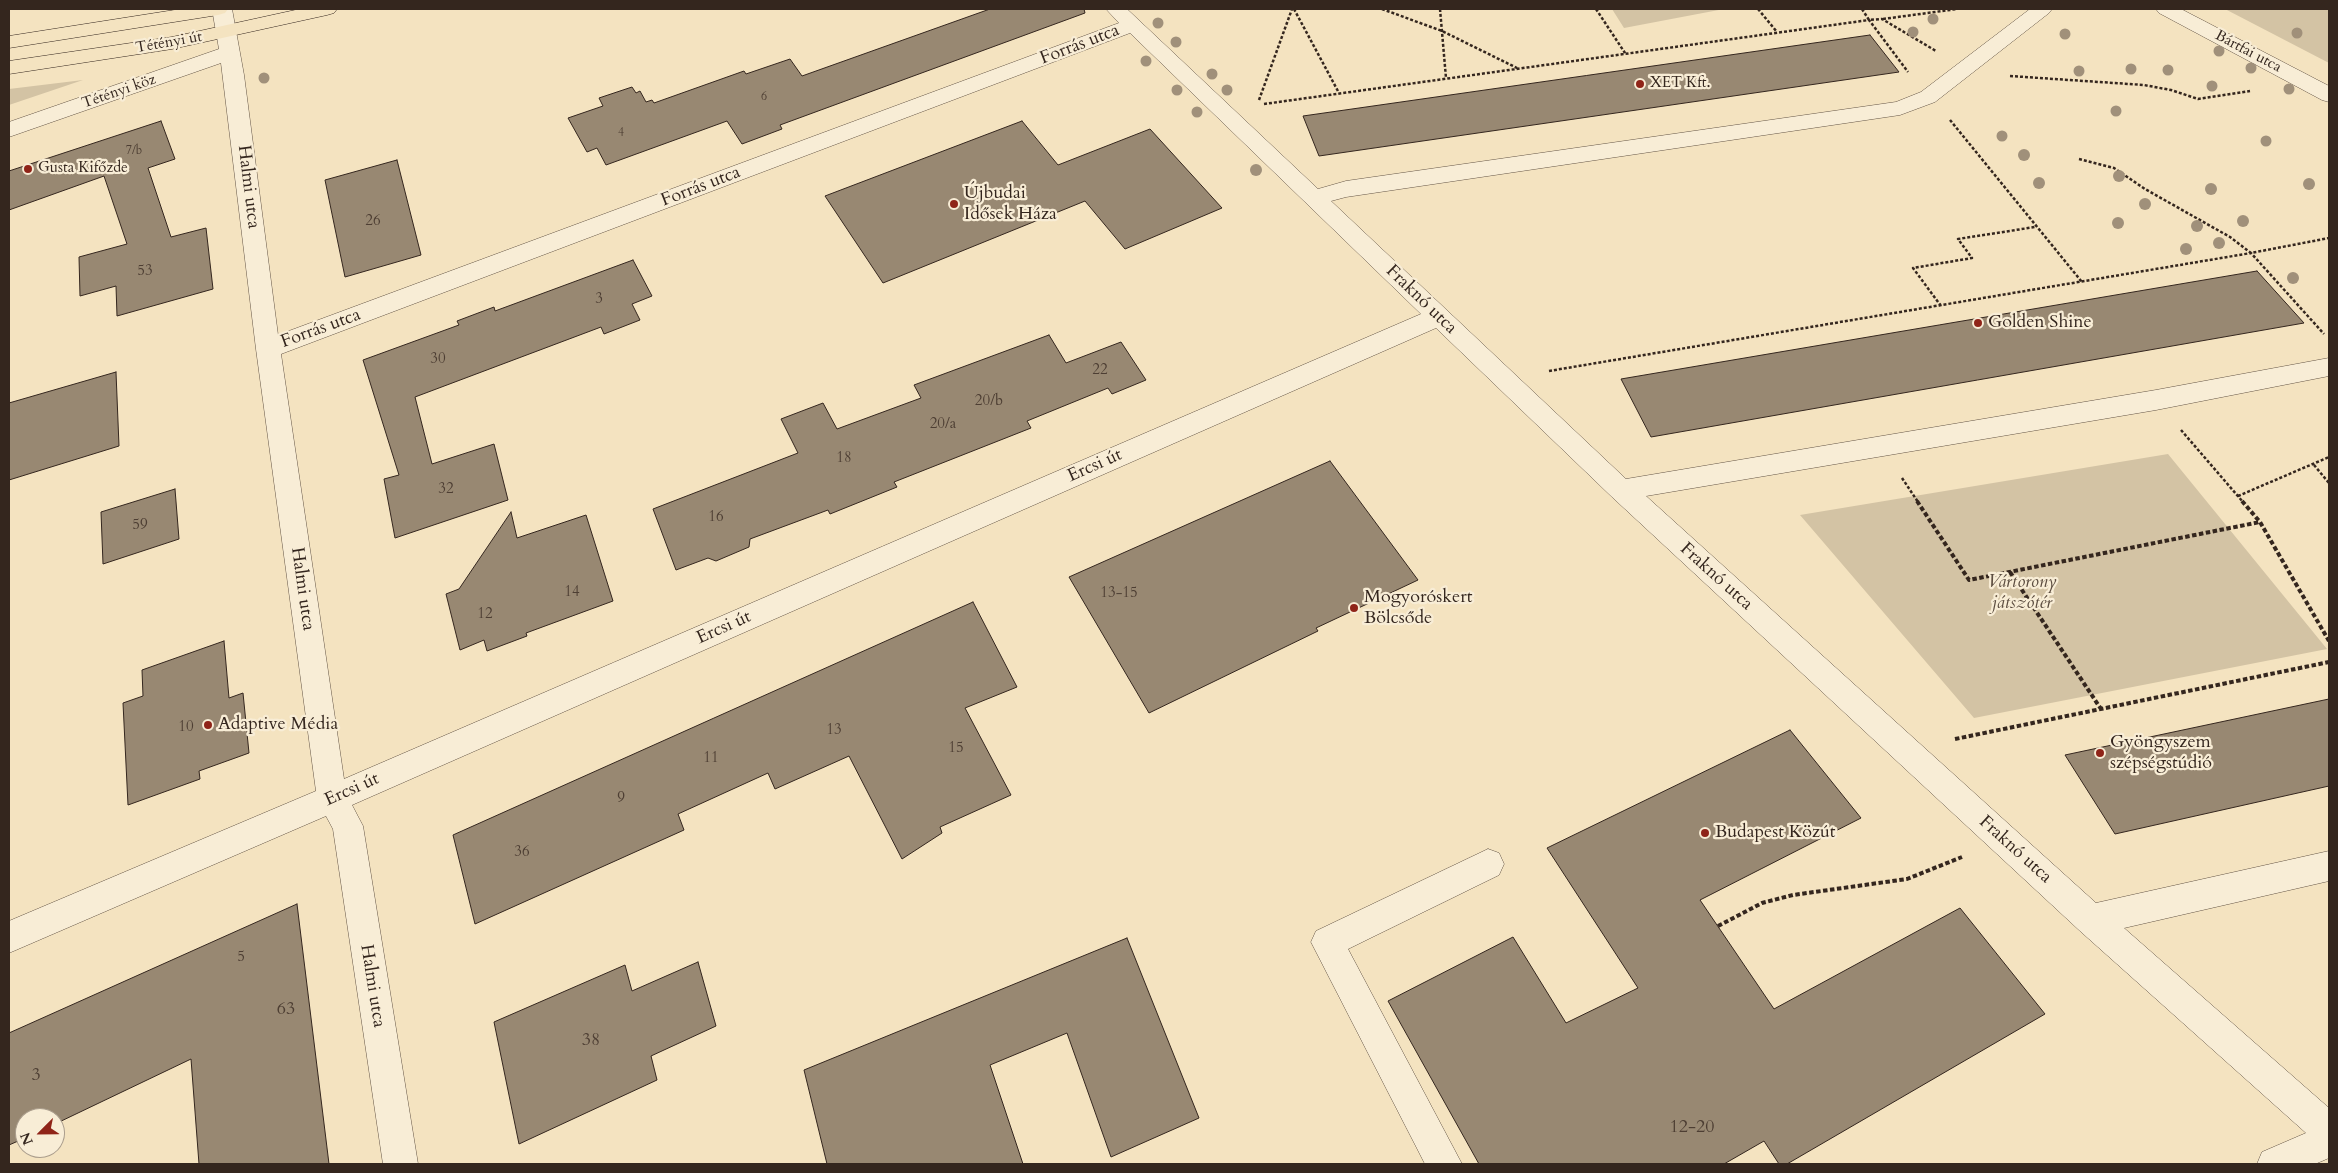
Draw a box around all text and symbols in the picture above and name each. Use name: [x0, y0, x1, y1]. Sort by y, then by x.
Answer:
street label: Forrás utca: [1037, 20, 1123, 70]
street label: Bártfai utca: [2212, 27, 2284, 77]
street label: Tétényi út: [134, 28, 204, 58]
street label: Tétényi köz: [80, 71, 158, 113]
place label: XET Kft.: [1650, 75, 1710, 93]
marker: XET Kft.: [1634, 78, 1646, 90]
house number: 6: [761, 90, 767, 104]
house number: 4: [618, 126, 624, 140]
house number: 7/b: [126, 144, 142, 158]
street label: Halmi utca: [232, 144, 264, 230]
place label: Gusta Kifőzde: [38, 160, 128, 178]
street label: Forrás utca: [658, 162, 744, 212]
marker: Gusta Kifőzde: [22, 163, 34, 175]
place label: Újbudai Idősek Háza: [964, 183, 1057, 225]
marker: Újbudai Idősek Háza: [948, 198, 960, 210]
house number: 26: [365, 213, 381, 231]
street label: Fraknó utca: [1381, 261, 1461, 339]
house number: 53: [137, 263, 153, 281]
house number: 3: [595, 291, 603, 309]
street label: Forrás utca: [278, 305, 364, 353]
place label: Golden Shine: [1988, 312, 2092, 334]
marker: Golden Shine: [1972, 317, 1984, 329]
house number: 30: [430, 351, 446, 369]
house number: 22: [1092, 362, 1108, 380]
house number: 20/b: [975, 393, 1003, 411]
house number: 20/a: [930, 416, 956, 434]
street label: Ercsi út: [1064, 444, 1126, 488]
house number: 18: [836, 450, 852, 468]
house number: 32: [438, 481, 454, 499]
house number: 16: [708, 509, 724, 527]
house number: 59: [132, 517, 148, 535]
street label: Fraknó utca: [1675, 539, 1757, 615]
street label: Halmi utca: [285, 546, 319, 632]
park label: Vártorony játszótér: [1988, 572, 2056, 614]
house number: 14: [564, 584, 580, 602]
house number: 13-15: [1100, 585, 1138, 603]
place label: Mogyoróskert Bölcsőde: [1364, 587, 1472, 630]
marker: Mogyoróskert Bölcsőde: [1348, 602, 1360, 614]
house number: 12: [477, 606, 493, 624]
street label: Ercsi út: [693, 606, 755, 650]
place label: Adaptive Média: [218, 714, 338, 736]
house number: 10: [178, 719, 194, 737]
marker: Adaptive Média: [202, 719, 214, 731]
house number: 13: [826, 722, 842, 740]
place label: Gyöngyszem szépségstúdió: [2110, 732, 2212, 774]
house number: 15: [948, 740, 964, 758]
marker: Gyöngyszem szépségstúdió: [2094, 747, 2106, 759]
house number: 11: [703, 750, 719, 768]
street label: Ercsi út: [321, 768, 383, 812]
house number: 9: [617, 790, 625, 808]
street label: Fraknó utca: [1974, 812, 2056, 888]
place label: Budapest Közút: [1715, 822, 1835, 844]
marker: Budapest Közút: [1699, 827, 1711, 839]
house number: 36: [514, 844, 530, 862]
street label: Halmi utca: [355, 943, 389, 1029]
house number: 5: [237, 949, 245, 967]
house number: 63: [277, 999, 295, 1021]
house number: 38: [582, 1030, 600, 1052]
house number: 3: [31, 1065, 41, 1087]
north arrow: [15, 1108, 65, 1158]
house number: 12-20: [1670, 1117, 1714, 1139]
text: N: [16, 1129, 38, 1148]

